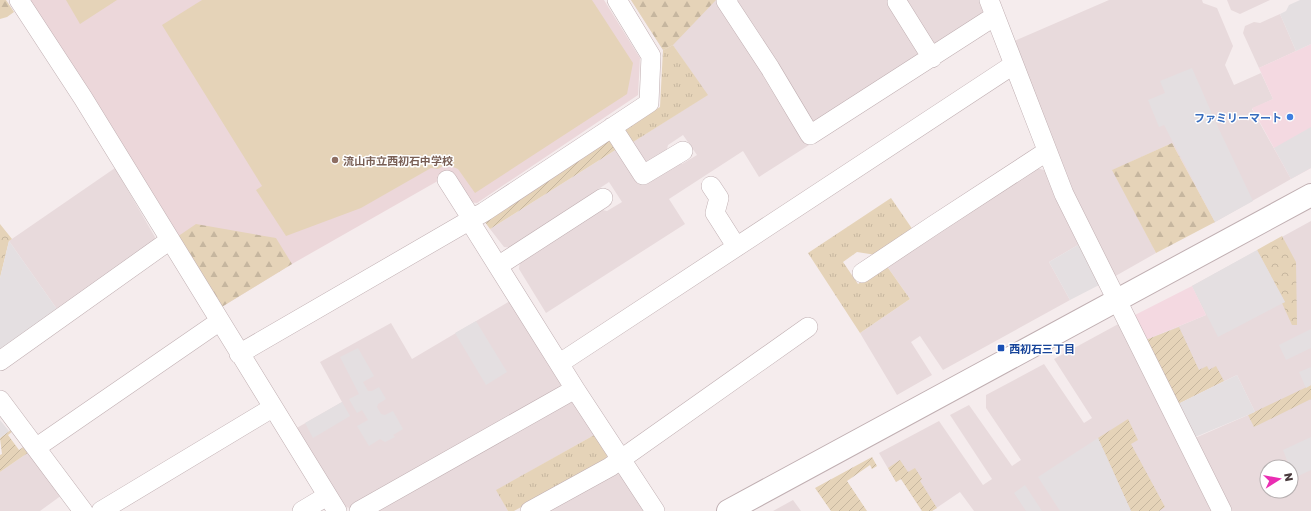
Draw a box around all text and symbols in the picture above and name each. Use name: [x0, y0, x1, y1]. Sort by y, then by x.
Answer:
place label: ファミリーマート: [1194, 111, 1282, 124]
marker: ファミリーマート: [1285, 112, 1295, 122]
place label: 流山市立西初石中学校: [343, 154, 453, 167]
marker: 流山市立西初石中学校: [330, 155, 340, 165]
place label: 西初石三丁目: [1009, 342, 1075, 355]
marker: 西初石三丁目: [996, 343, 1006, 353]
north arrow: [1259, 459, 1299, 499]
text: N: [1282, 472, 1296, 482]

